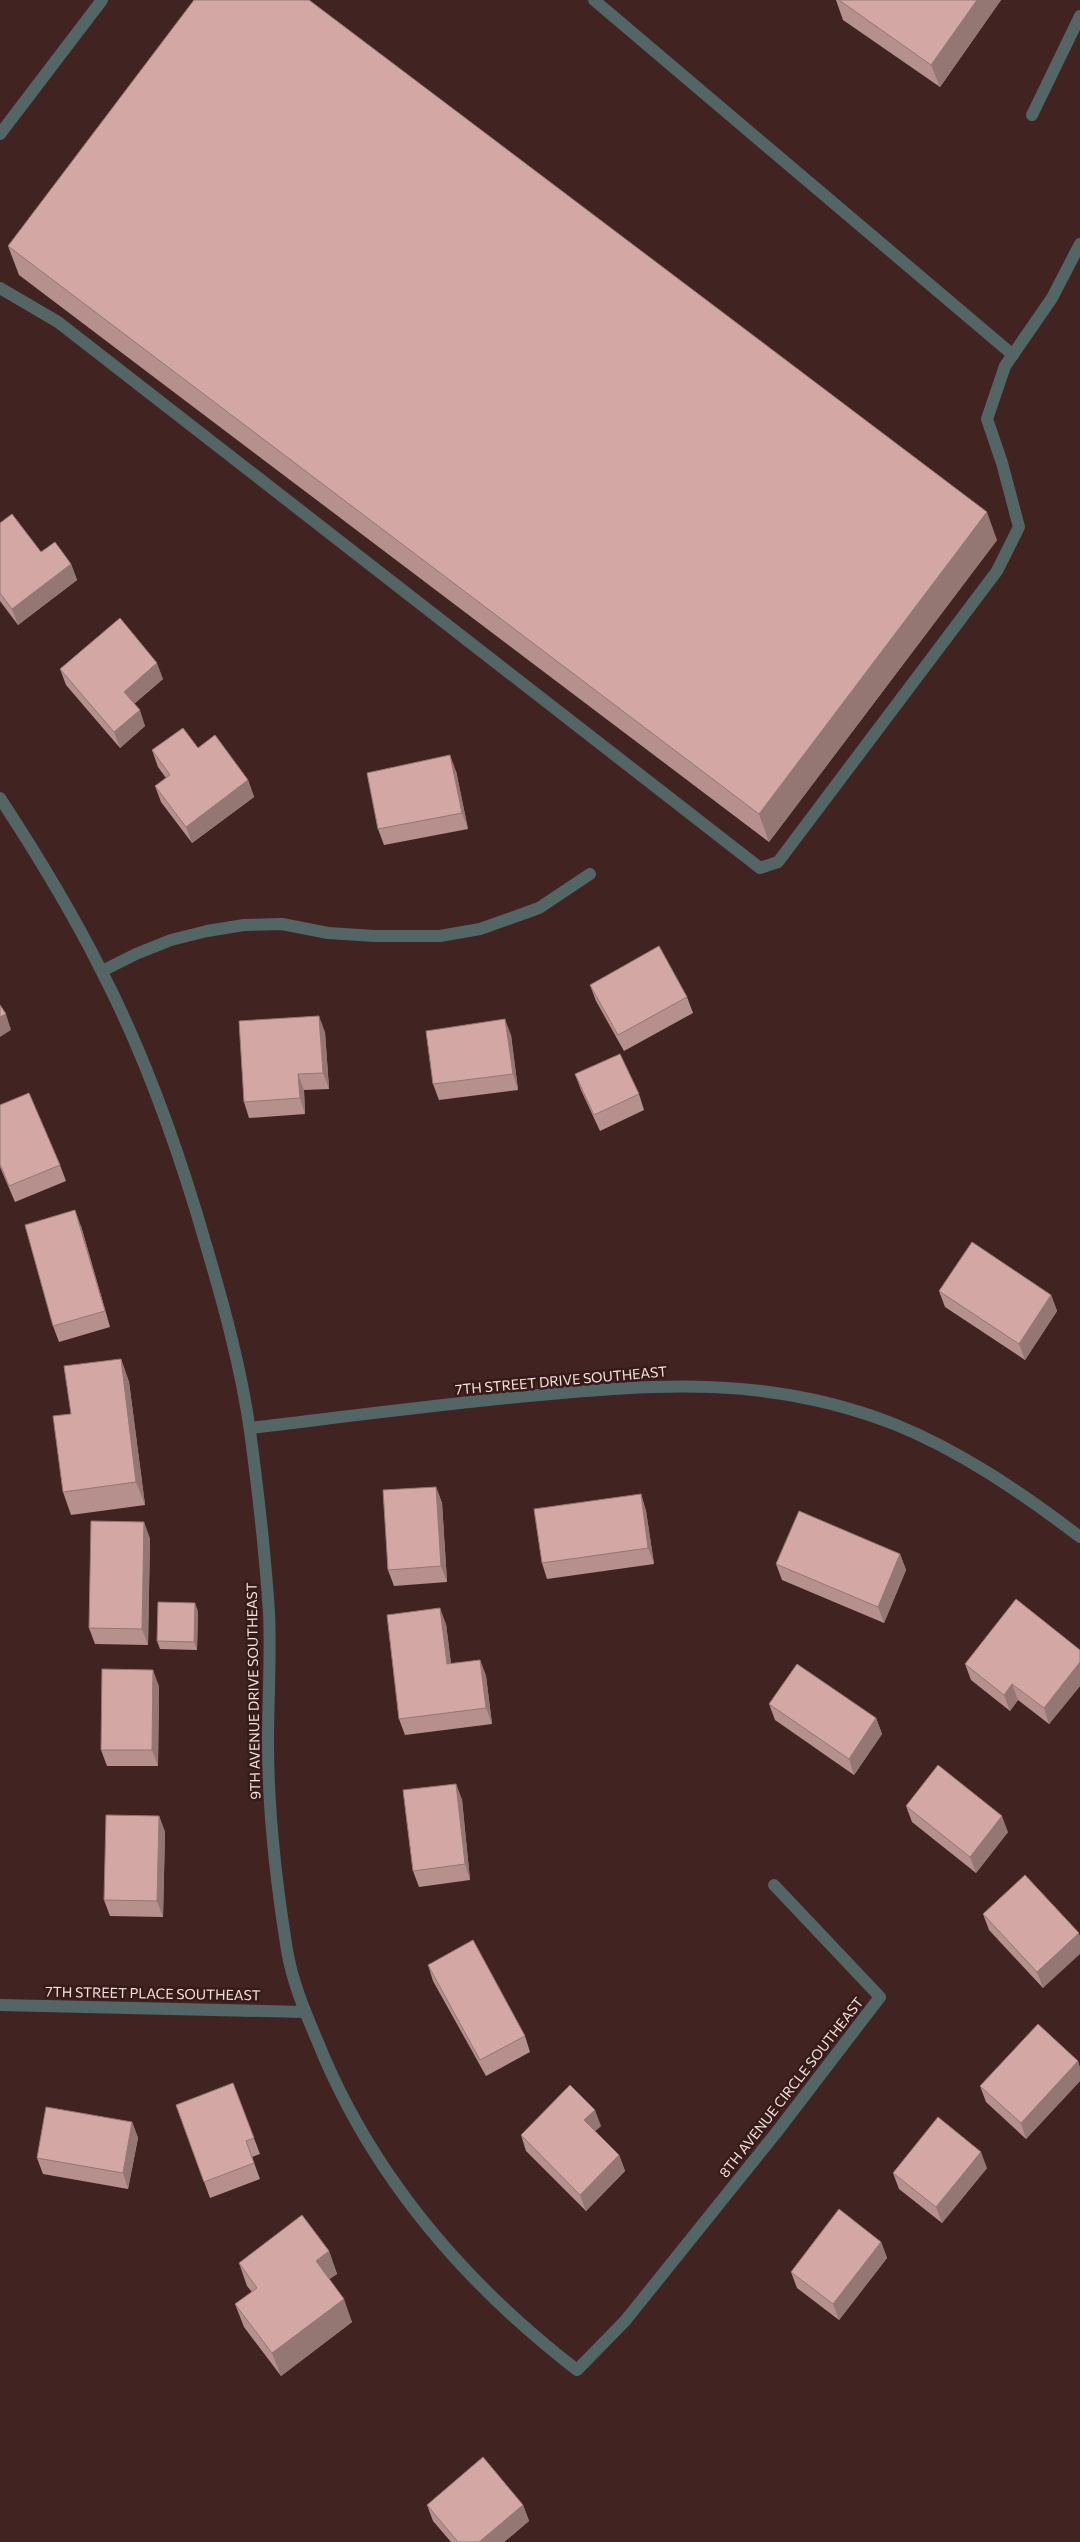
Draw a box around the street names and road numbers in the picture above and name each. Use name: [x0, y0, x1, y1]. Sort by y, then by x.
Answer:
street label: 7TH STREET DRIVE SOUTHEAST: [454, 1362, 668, 1398]
street label: 9TH AVENUE DRIVE SOUTHEAST: [243, 1582, 263, 1800]
street label: 7TH STREET PLACE SOUTHEAST: [45, 1983, 261, 2003]
street label: 8TH AVENUE CIRCLE SOUTHEAST: [715, 1993, 867, 2181]

